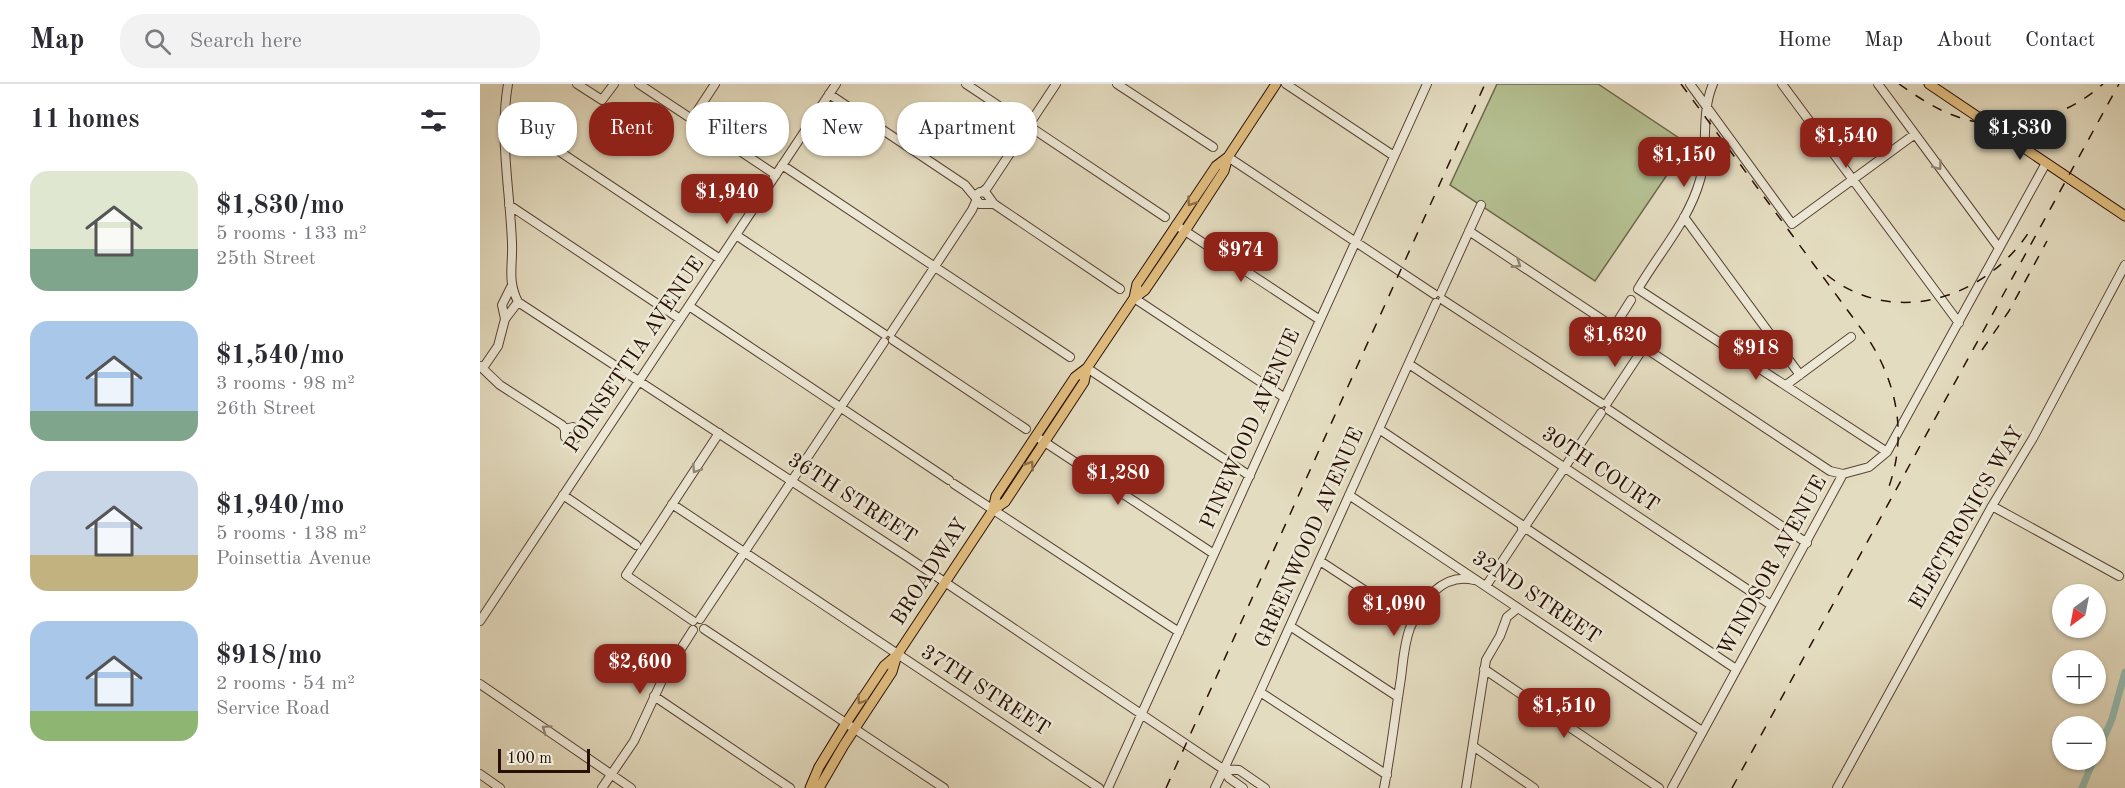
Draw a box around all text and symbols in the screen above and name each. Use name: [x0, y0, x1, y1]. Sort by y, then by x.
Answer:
search box: [120, 14, 540, 68]
icon: search: [141, 25, 174, 58]
text: Map: [30, 27, 84, 55]
text: Search here: [189, 30, 302, 52]
text: Home: [1778, 30, 1831, 51]
text: Map: [1864, 30, 1903, 51]
text: About: [1936, 30, 1992, 51]
text: Contact: [2025, 30, 2095, 51]
chip: Buy: [498, 102, 577, 156]
chip: Rent: [589, 102, 674, 156]
chip: Filters: [686, 102, 789, 156]
chip: New: [801, 102, 885, 156]
chip: Apartment: [897, 102, 1037, 156]
icon: filters: [417, 104, 450, 137]
text: 11 homes: [30, 107, 139, 133]
pin: $1,830: [1971, 110, 2069, 161]
pin: $1,540: [1797, 118, 1895, 169]
text: $1,830: [1988, 119, 2052, 139]
text: $1,540: [1814, 127, 1878, 147]
pin: $1,150: [1635, 137, 1733, 188]
text: $1,150: [1652, 146, 1716, 166]
one-way arrow: [1931, 159, 1942, 170]
pin: $1,940: [678, 174, 776, 225]
text: $1,940: [695, 183, 759, 203]
text: $1,830/mo: [216, 193, 344, 219]
icon: home: [78, 195, 150, 267]
one-way arrow: [1187, 196, 1199, 206]
text: 5 rooms · 133 m²: [216, 224, 366, 244]
pin: $974: [1205, 232, 1277, 283]
text: $974: [1218, 241, 1264, 261]
text: 25th Street: [216, 249, 316, 269]
street label: POINSETTIA AVENUE: [562, 253, 708, 457]
one-way arrow: [1511, 256, 1522, 267]
pin: $1,620: [1566, 317, 1664, 368]
street label: PINEWOOD AVENUE: [1197, 326, 1305, 532]
text: $1,620: [1583, 326, 1647, 346]
pin: $918: [1720, 330, 1792, 381]
text: $918: [1733, 339, 1779, 359]
text: $1,540/mo: [216, 343, 344, 369]
icon: home: [78, 345, 150, 417]
text: 3 rooms · 98 m²: [216, 374, 355, 394]
text: 26th Street: [216, 399, 316, 419]
street label: 30TH COURT: [1538, 423, 1662, 517]
street label: ELECTRONICS WAY: [1906, 423, 2028, 613]
street label: GREENWOOD AVENUE: [1252, 425, 1368, 651]
street label: 36TH STREET: [784, 450, 920, 548]
pin: $1,280: [1069, 455, 1167, 506]
one-way arrow: [1022, 461, 1034, 471]
one-way arrow: [692, 462, 703, 473]
text: $1,280: [1086, 464, 1150, 484]
street label: WINDSOR AVENUE: [1715, 472, 1831, 660]
text: $1,940/mo: [216, 493, 344, 519]
icon: home: [78, 495, 150, 567]
street label: BROADWAY: [888, 515, 972, 629]
text: 5 rooms · 138 m²: [216, 524, 366, 544]
street label: 32ND STREET: [1468, 547, 1604, 649]
text: Poinsettia Avenue: [216, 549, 371, 569]
north arrow: [2052, 584, 2106, 638]
map controls: [2052, 584, 2106, 770]
pin: $1,090: [1345, 586, 1443, 637]
text: $1,090: [1362, 595, 1426, 615]
street label: 37TH STREET: [917, 642, 1053, 740]
text: $918/mo: [216, 643, 322, 669]
pin: $2,600: [591, 644, 689, 695]
icon: home: [78, 645, 150, 717]
button: +: [2052, 650, 2106, 704]
text: $2,600: [608, 653, 672, 673]
text: 2 rooms · 54 m²: [216, 674, 355, 694]
pin: $1,510: [1515, 688, 1613, 739]
one-way arrow: [857, 693, 868, 704]
text: $1,510: [1532, 697, 1596, 717]
text: Service Road: [216, 699, 330, 719]
button: −: [2052, 716, 2106, 770]
one-way arrow: [542, 726, 553, 737]
scale bar: [498, 746, 590, 774]
text: 100 m: [507, 751, 552, 767]

